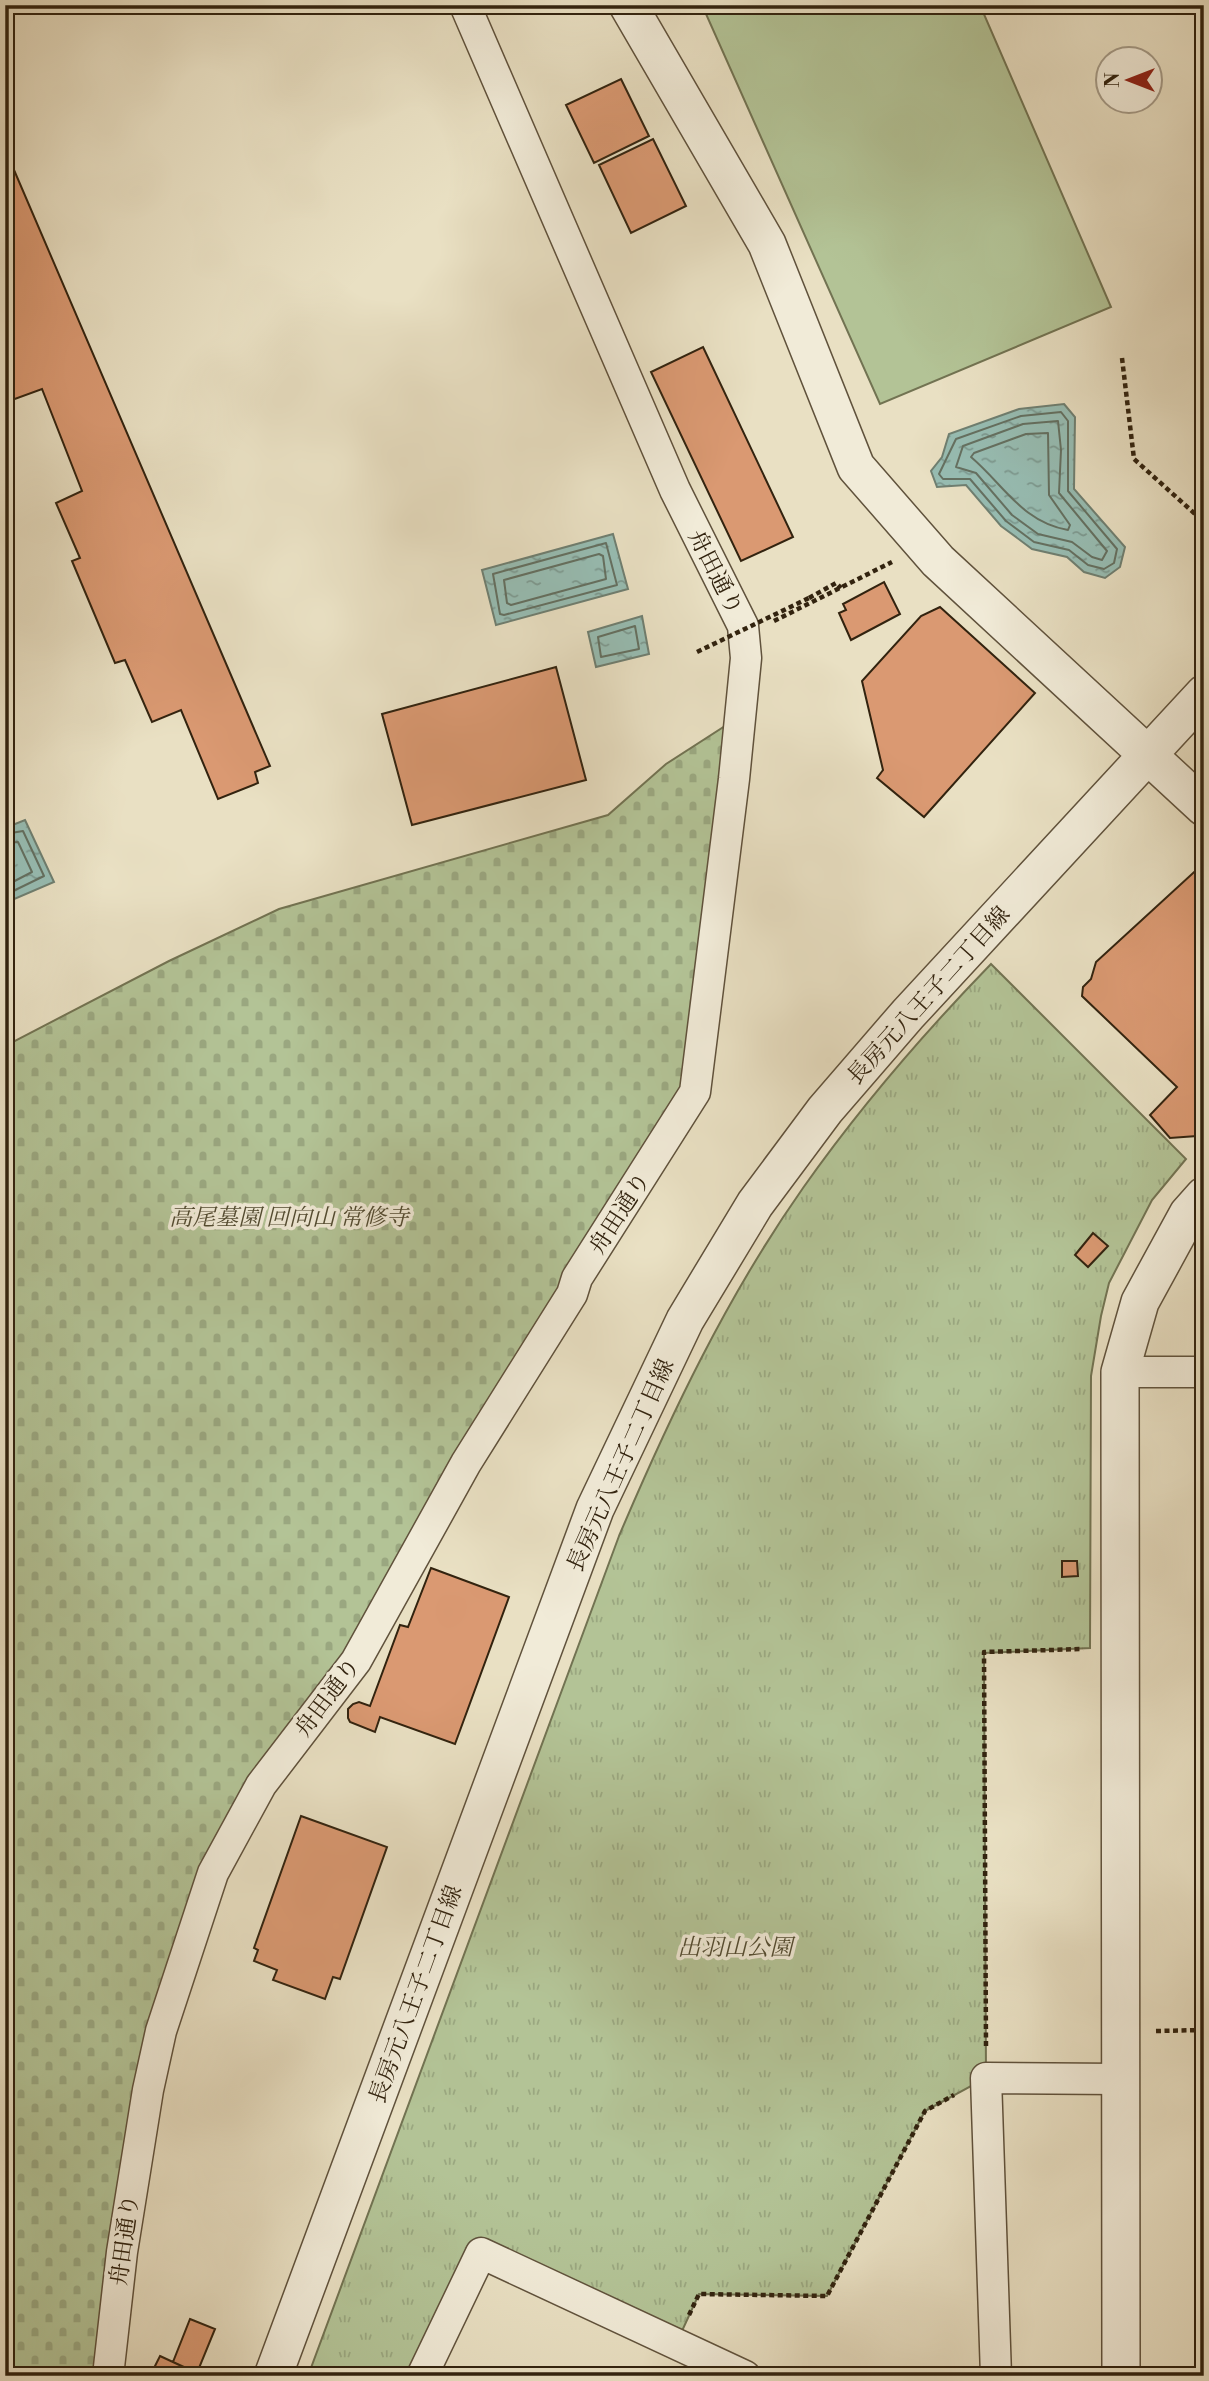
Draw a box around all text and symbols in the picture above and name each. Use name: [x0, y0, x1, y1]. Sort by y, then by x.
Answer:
north arrow: [1094, 46, 1164, 116]
text: N: [1101, 72, 1125, 88]
street label: 舟田通り: [682, 525, 748, 620]
street label: 長房元八王子二丁目線: [841, 901, 1016, 1090]
street label: 舟田通り: [583, 1167, 657, 1260]
park label: 高尾墓園 回向山 常修寺: [169, 1204, 411, 1232]
street label: 長房元八王子二丁目線: [561, 1355, 680, 1576]
street label: 舟田通り: [289, 1652, 367, 1743]
street label: 長房元八王子二丁目線: [363, 1881, 468, 2107]
park label: 出羽山公園: [678, 1934, 797, 1962]
street label: 舟田通り: [105, 2193, 145, 2288]

